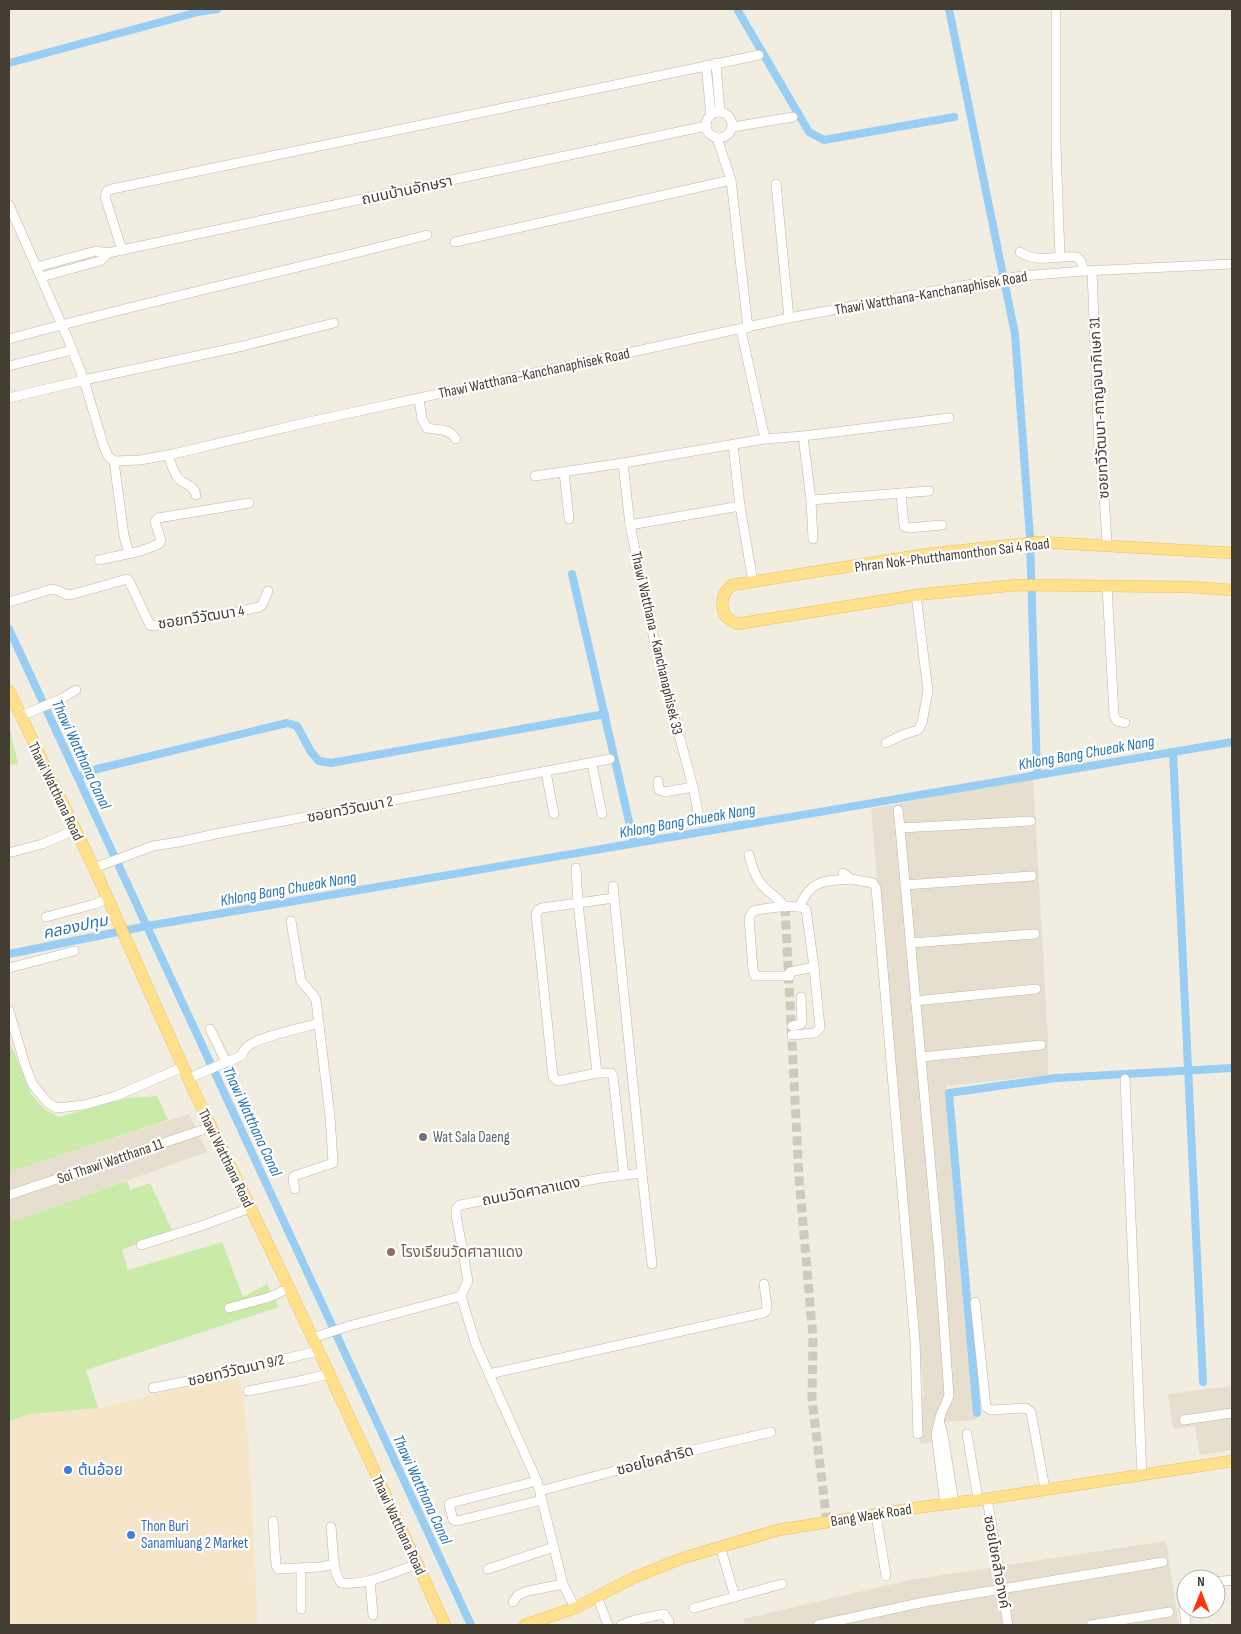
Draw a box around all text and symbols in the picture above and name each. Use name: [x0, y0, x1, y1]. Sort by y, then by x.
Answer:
street label: ถนนบ้านอักษรา: [360, 172, 454, 209]
street label: Thawi Watthana-Kanchanaphisek Road: [833, 267, 1029, 320]
street label: ซอยทวีวัฒนา-กาญจนาภิเษก 31: [1085, 316, 1114, 499]
street label: Thawi Watthana-Kanchanaphisek Road: [437, 344, 631, 403]
street label: Phran Nok-Phutthamonthon Sai 4 Road: [854, 534, 1051, 577]
street label: Thawi Watthana - Kanchanaphisek 33: [626, 550, 687, 737]
street label: ซอยทวีวัฒนา 4: [157, 601, 246, 634]
water label: Thawi Watthana Canal: [47, 697, 115, 813]
water label: Khlong Bang Chueak Nang: [1017, 732, 1156, 775]
street label: Thawi Watthana Road: [23, 739, 88, 844]
street label: ซอยทวีวัฒนา 2: [306, 792, 395, 827]
water label: Khlong Bang Chueak Nang: [618, 800, 757, 843]
water label: Khlong Bang Chueak Nang: [219, 868, 358, 911]
water label: คลองปทุม: [41, 911, 111, 944]
water label: Thawi Watthana Canal: [218, 1064, 286, 1180]
street label: Thawi Watthana Road: [193, 1106, 258, 1211]
place label: Wat Sala Daeng: [433, 1128, 510, 1147]
marker: Wat Sala Daeng: [417, 1131, 429, 1143]
street label: Soi Thawi Watthana 11: [55, 1134, 166, 1189]
street label: ถนนวัดศาลาแดง: [480, 1173, 582, 1210]
place label: โรงเรียนวัดศาลาแดง: [401, 1243, 523, 1262]
marker: โรงเรียนวัดศาลาแดง: [385, 1246, 397, 1258]
street label: ซอยทวีวัฒนา 9/2: [186, 1350, 286, 1391]
water label: Thawi Watthana Canal: [388, 1432, 456, 1548]
street label: ซอยโชคสำริด: [615, 1441, 696, 1480]
place label: ต้นอ้อย: [78, 1461, 123, 1480]
marker: ต้นอ้อย: [62, 1464, 74, 1476]
street label: Thawi Watthana Road: [367, 1472, 430, 1578]
street label: Bang Waek Road: [829, 1500, 913, 1531]
street label: ซอยโชคสำอางค์: [979, 1514, 1014, 1610]
place label: Thon Buri Sanamluang 2 Market: [141, 1517, 249, 1553]
marker: Thon Buri Sanamluang 2 Market: [125, 1529, 137, 1541]
north arrow: [1176, 1569, 1226, 1619]
text: N: [1197, 1573, 1205, 1590]

